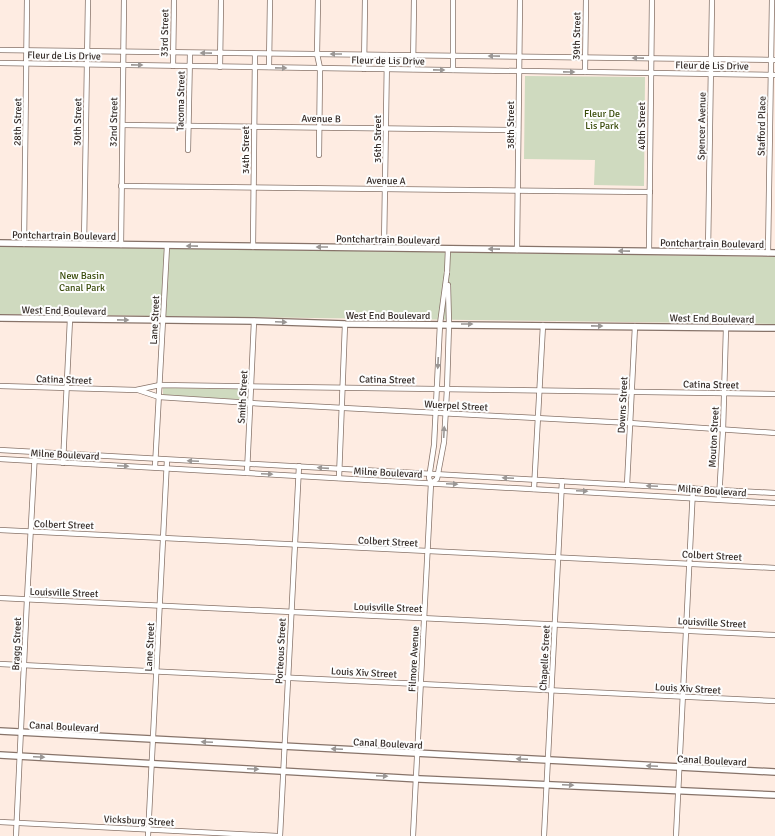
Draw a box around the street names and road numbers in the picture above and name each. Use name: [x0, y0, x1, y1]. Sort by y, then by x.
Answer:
street label: 33rd Street: [159, 8, 171, 57]
street label: 39th Street: [571, 11, 583, 60]
street label: Fleur de Lis Drive: [27, 49, 101, 63]
street label: Fleur de Lis Drive: [351, 54, 425, 68]
street label: Fleur de Lis Drive: [675, 59, 749, 73]
street label: Tacoma Street: [174, 70, 188, 131]
street label: Spencer Avenue: [695, 92, 709, 160]
street label: Stafford Place: [755, 96, 769, 156]
street label: 28th Street: [12, 97, 24, 146]
street label: 30th Street: [72, 97, 84, 146]
street label: 32nd Street: [108, 97, 120, 147]
street label: 38th Street: [505, 101, 517, 149]
street label: 40th Street: [636, 102, 648, 150]
street label: Avenue B: [301, 113, 341, 125]
street label: 36th Street: [372, 115, 384, 163]
street label: 34th Street: [240, 126, 252, 174]
street label: Avenue A: [366, 175, 406, 187]
street label: Pontchartrain Boulevard: [12, 229, 116, 243]
street label: Pontchartrain Boulevard: [336, 233, 440, 247]
street label: Pontchartrain Boulevard: [660, 237, 764, 251]
street label: Lane Street: [148, 295, 162, 345]
street label: West End Boulevard: [22, 304, 106, 318]
street label: West End Boulevard: [346, 310, 430, 322]
street label: West End Boulevard: [670, 312, 754, 326]
street label: Smith Street: [236, 370, 250, 424]
street label: Catina Street: [36, 373, 93, 387]
street label: Catina Street: [359, 374, 416, 386]
street label: Downs Street: [616, 376, 631, 434]
street label: Catina Street: [683, 379, 740, 391]
street label: Wuerpel Street: [424, 398, 489, 414]
street label: Mouton Street: [706, 406, 722, 468]
street label: Milne Boulevard: [30, 447, 100, 463]
street label: Milne Boulevard: [353, 465, 423, 481]
street label: Milne Boulevard: [677, 483, 747, 499]
street label: Colbert Street: [34, 518, 95, 532]
street label: Colbert Street: [358, 534, 419, 550]
street label: Colbert Street: [682, 548, 743, 564]
street label: Louisville Street: [29, 586, 99, 600]
street label: Louisville Street: [353, 601, 423, 615]
street label: Louisville Street: [677, 615, 747, 631]
street label: Bragg Street: [10, 617, 24, 671]
street label: Porteous Street: [273, 617, 289, 684]
street label: Lane Street: [143, 622, 157, 672]
street label: Chapelle Street: [537, 624, 553, 691]
street label: Filmore Avenue: [406, 626, 422, 692]
street label: Louis Xiv Street: [331, 665, 398, 681]
street label: Louis Xiv Street: [655, 681, 722, 697]
street label: Canal Boulevard: [29, 719, 99, 735]
street label: Canal Boulevard: [353, 736, 423, 752]
street label: Canal Boulevard: [677, 753, 747, 769]
street label: Vicksburg Street: [103, 813, 175, 829]

